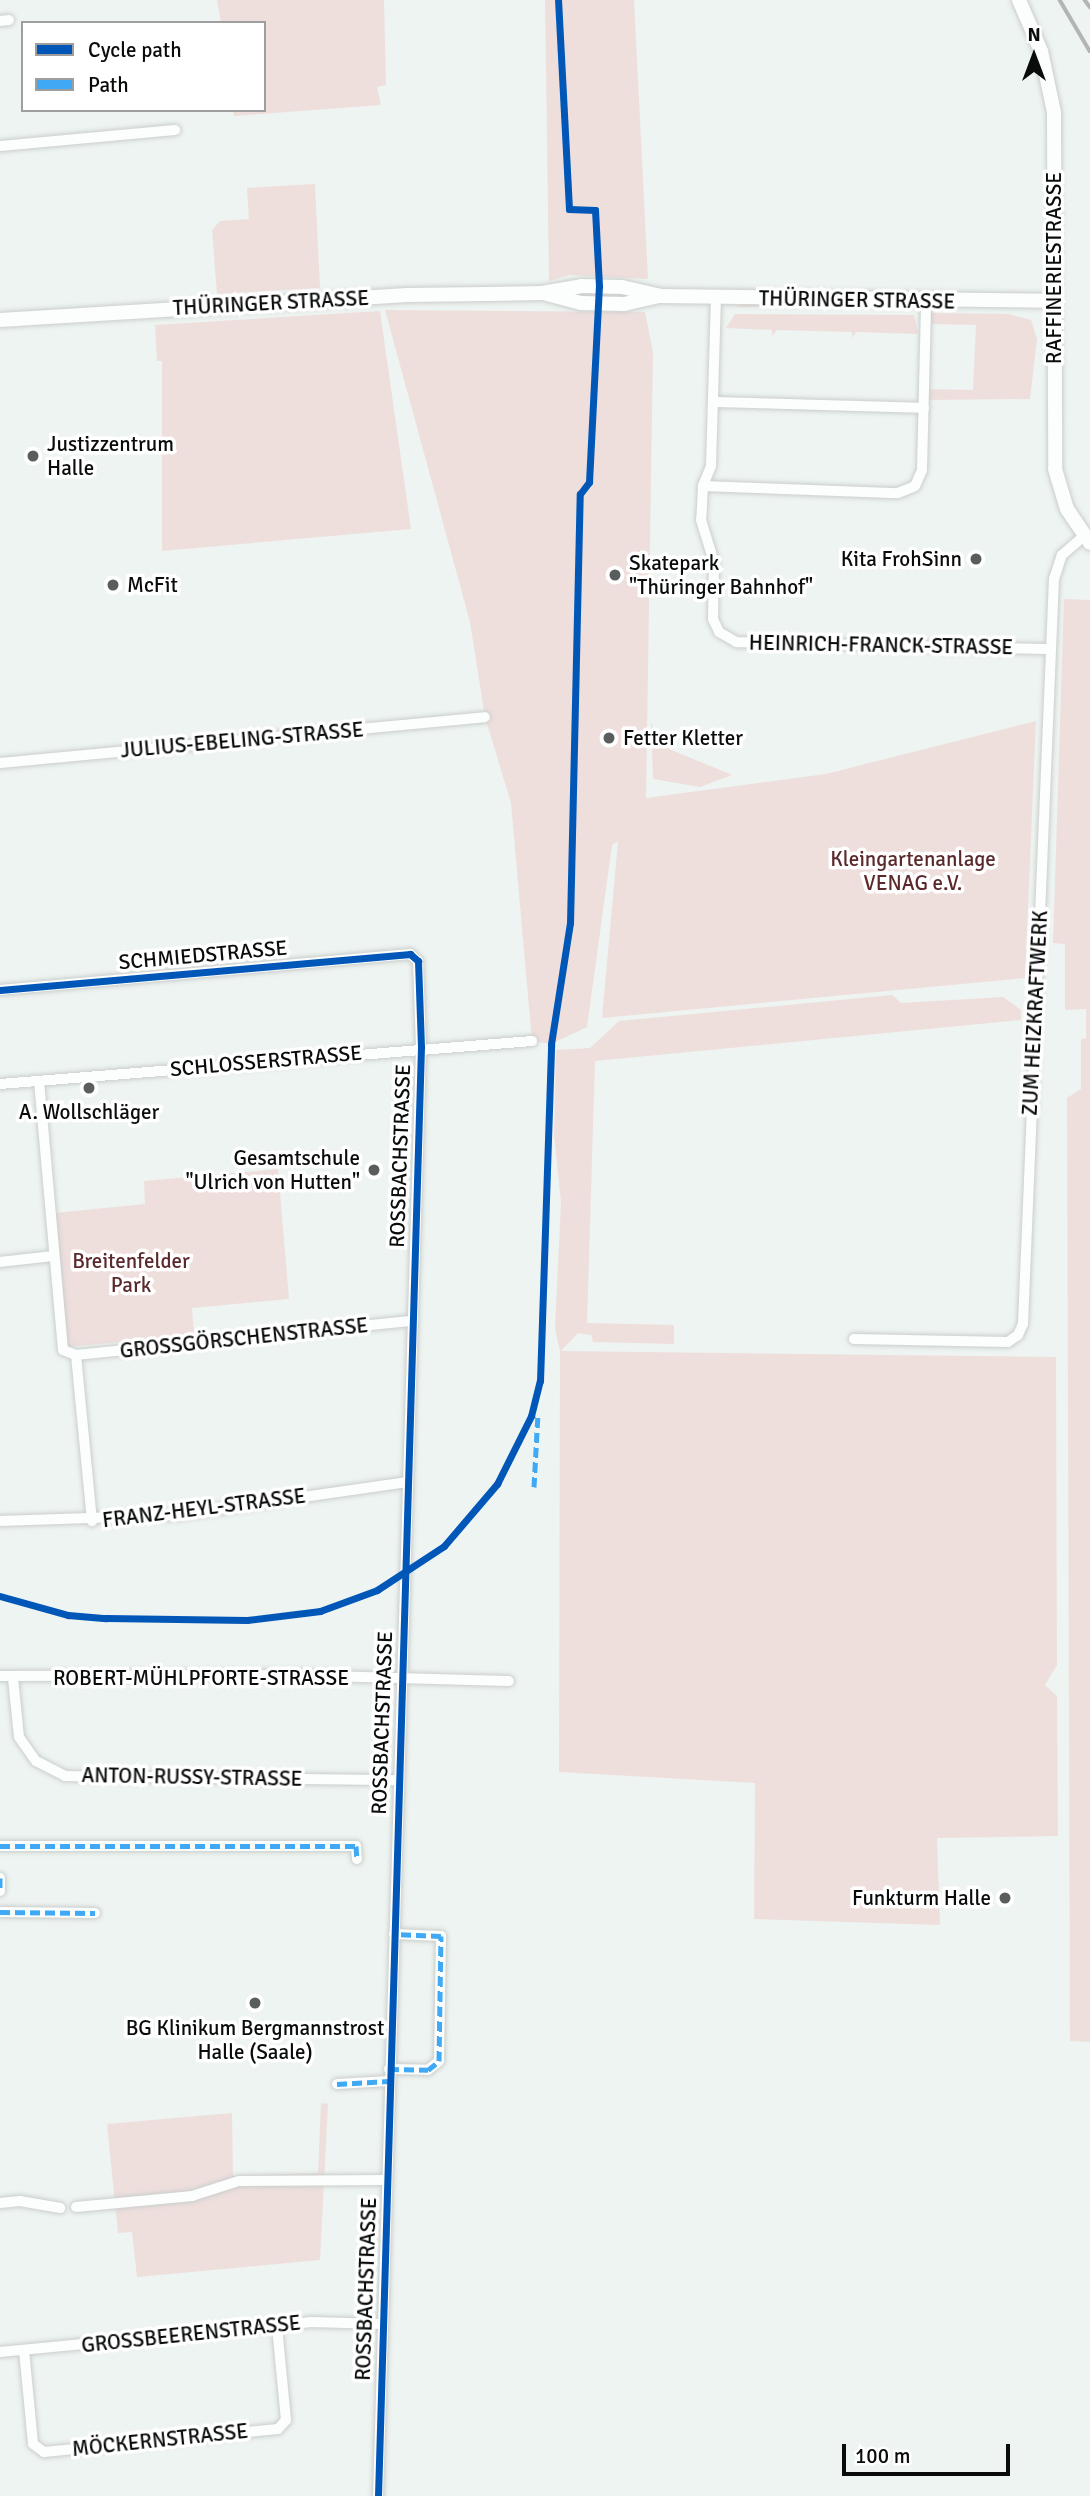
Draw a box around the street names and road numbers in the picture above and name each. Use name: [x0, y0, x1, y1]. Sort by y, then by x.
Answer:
street label: RAFFINERIESTRASSE: [1041, 172, 1067, 364]
street label: THÜRINGER STRASSE: [172, 285, 370, 321]
street label: THÜRINGER STRASSE: [759, 286, 955, 314]
street label: HEINRICH-FRANCK-STRASSE: [749, 630, 1013, 660]
street label: JULIUS-EBELING-STRASSE: [119, 717, 365, 763]
street label: ZUM HEIZKRAFTWERK: [1017, 910, 1053, 1116]
street label: SCHMIEDSTRASSE: [118, 935, 288, 975]
street label: SCHLOSSERSTRASSE: [169, 1040, 363, 1082]
street label: ROSSBACHSTRASSE: [384, 1064, 416, 1248]
street label: GROSSGÖRSCHENSTRASSE: [119, 1312, 369, 1364]
street label: FRANZ-HEYL-STRASSE: [101, 1483, 307, 1533]
street label: ROSSBACHSTRASSE: [366, 1631, 398, 1815]
street label: ROBERT-MÜHLPFORTE-STRASSE: [53, 1665, 349, 1691]
street label: ANTON-RUSSY-STRASSE: [81, 1762, 303, 1792]
street label: ROSSBACHSTRASSE: [350, 2197, 382, 2381]
street label: GROSSBEERENSTRASSE: [80, 2310, 302, 2358]
street label: MÖCKERNSTRASSE: [71, 2418, 249, 2462]

